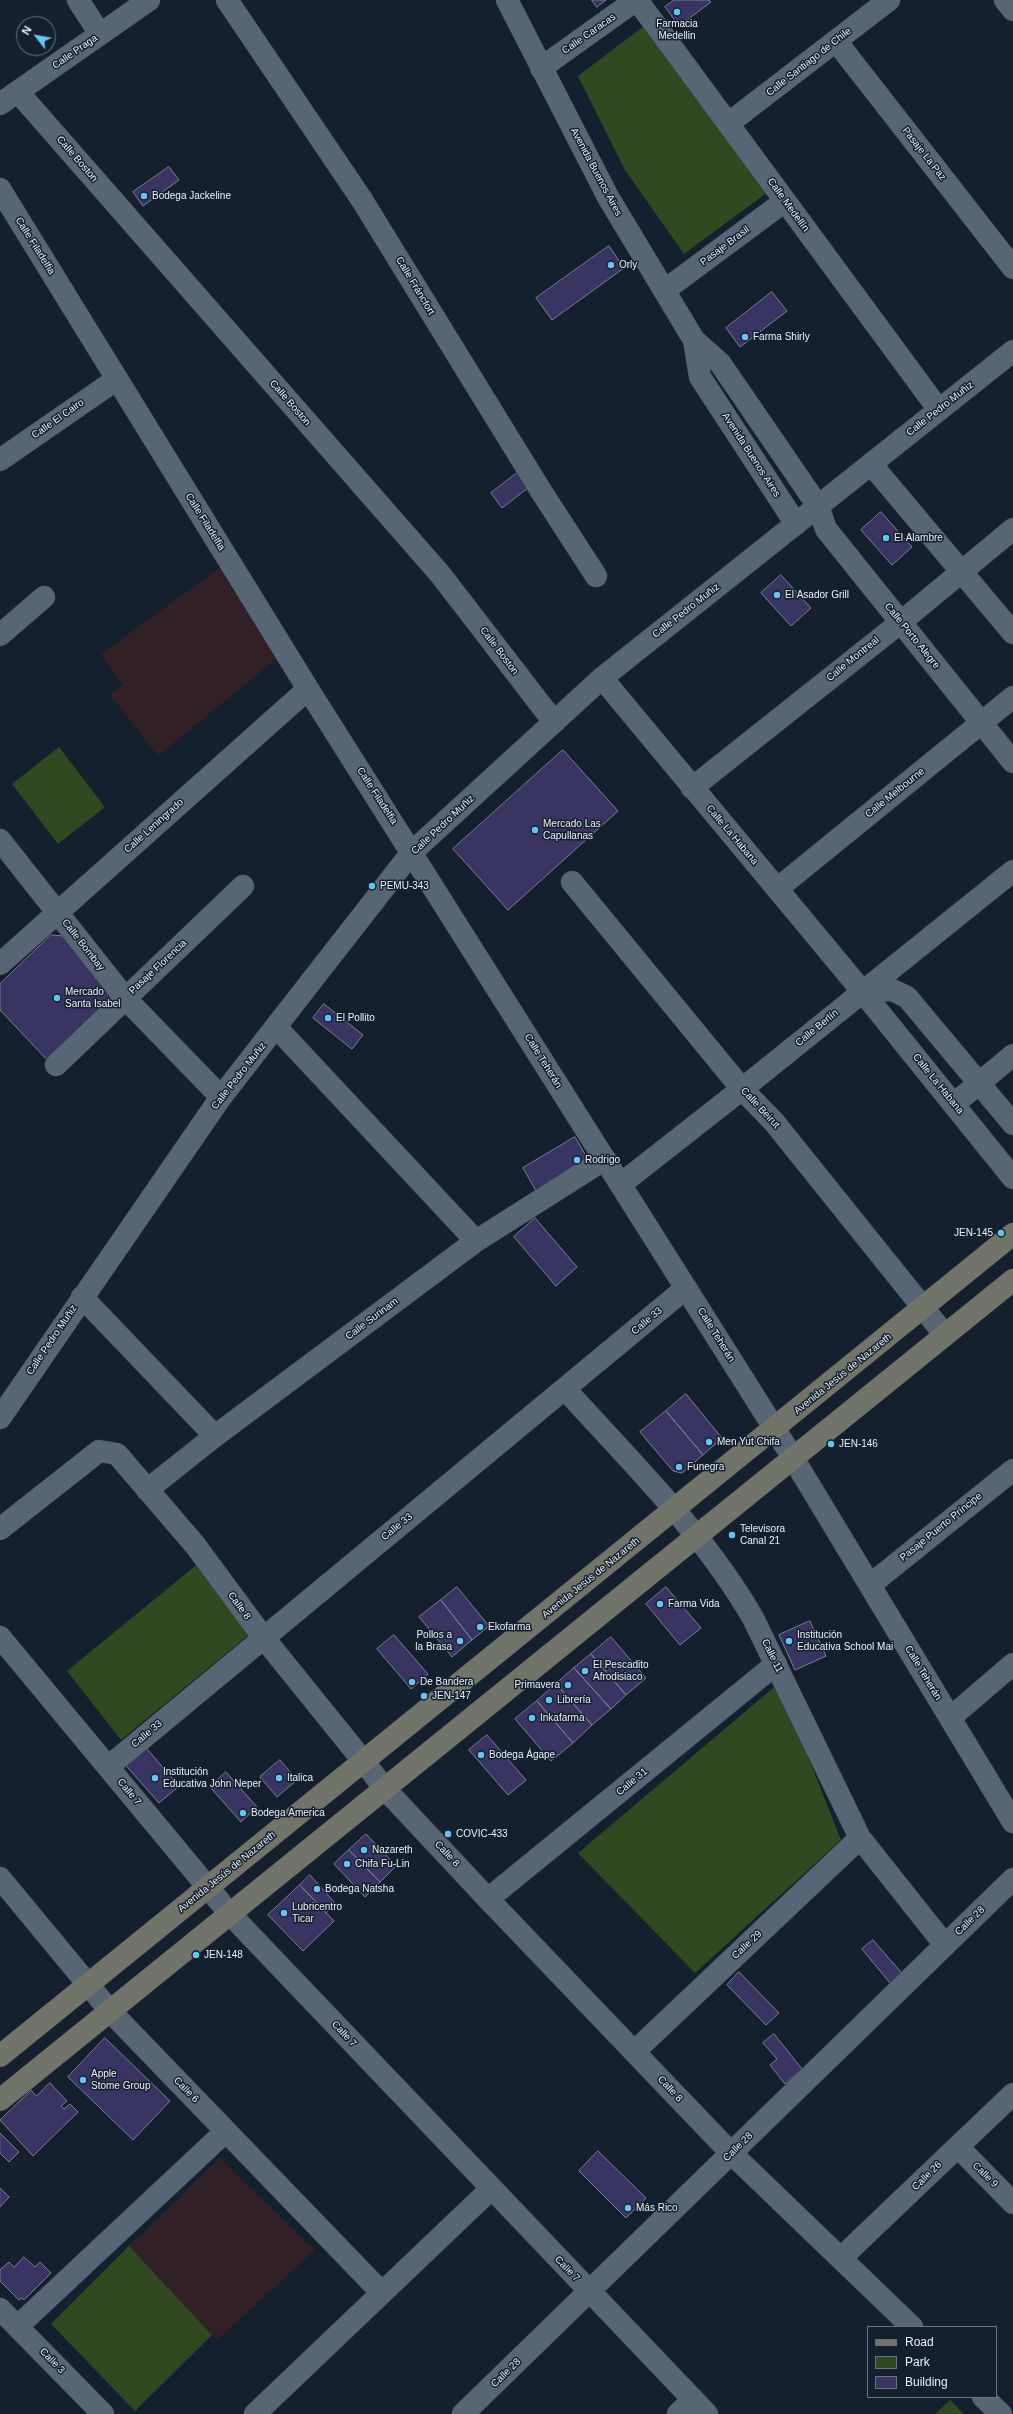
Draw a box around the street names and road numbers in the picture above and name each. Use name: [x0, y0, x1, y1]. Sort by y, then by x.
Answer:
street label: Calle Caracas: [560, 11, 618, 57]
street label: Calle Santiago de Chile: [764, 25, 854, 99]
street label: Calle Praga: [50, 32, 100, 72]
street label: Pasaje La Paz: [899, 125, 949, 183]
street label: Avenida Buenos Aires: [568, 126, 624, 218]
street label: Calle Boston: [54, 134, 100, 184]
street label: Calle Medellín: [765, 176, 811, 234]
street label: Calle Filadelfia: [13, 215, 57, 277]
street label: Pasaje Brasil: [698, 224, 752, 268]
street label: Calle Fráncfort: [393, 255, 437, 317]
street label: Calle Boston: [267, 378, 313, 428]
street label: Calle Pedro Muñiz: [904, 379, 976, 439]
street label: Calle El Cairo: [30, 397, 86, 441]
street label: Avenida Buenos Aires: [719, 411, 783, 499]
street label: Calle Filadelfia: [183, 491, 227, 553]
street label: Calle Pedro Muñiz: [650, 581, 722, 641]
street label: Calle Porto Alegre: [882, 601, 942, 671]
street label: Calle Boston: [477, 625, 521, 677]
street label: Calle Montreal: [824, 634, 882, 684]
street label: Calle Filadelfia: [354, 765, 400, 827]
street label: Calle Melbourne: [863, 765, 927, 821]
street label: Calle Pedro Muñiz: [409, 793, 477, 857]
street label: Calle Leningrado: [122, 796, 186, 856]
street label: Calle La Habana: [703, 803, 761, 867]
street label: Calle Bombay: [59, 917, 107, 973]
street label: Pasaje Florencia: [127, 937, 189, 997]
street label: Calle Berlín: [793, 1007, 841, 1049]
street label: Calle Teherán: [522, 1032, 564, 1090]
street label: Calle Pedro Muñiz: [209, 1040, 269, 1112]
street label: Calle La Habana: [910, 1051, 966, 1117]
street label: Calle Beirut: [738, 1085, 782, 1131]
street label: Calle Surinam: [343, 1295, 401, 1343]
street label: Calle Pedro Muñiz: [24, 1303, 80, 1377]
street label: Calle 33: [629, 1305, 665, 1337]
street label: Calle Teherán: [695, 1306, 737, 1364]
street label: Avenida Jesús de Nazareth: [792, 1331, 894, 1417]
street label: Pasaje Puerto Príncipe: [897, 1490, 985, 1564]
street label: Calle 33: [379, 1511, 415, 1543]
street label: Avenida Jesús de Nazareth: [540, 1535, 642, 1621]
street label: Calle 8: [225, 1590, 253, 1622]
street label: Calle 11: [759, 1637, 785, 1675]
street label: Calle Teherán: [902, 1643, 944, 1703]
street label: Calle 33: [129, 1718, 165, 1750]
street label: Calle 31: [614, 1766, 650, 1798]
street label: Calle 7: [114, 1776, 144, 1808]
street label: Avenida Jesús de Nazareth: [176, 1829, 278, 1915]
street label: Calle 8: [432, 1839, 462, 1869]
street label: Calle 28: [953, 1904, 987, 1938]
street label: Calle 29: [729, 1928, 765, 1962]
street label: Calle 7: [329, 2019, 359, 2049]
street label: Calle 8: [655, 2074, 685, 2104]
street label: Calle 6: [171, 2075, 201, 2105]
street label: Calle 28: [721, 2130, 755, 2164]
street label: Calle 26: [910, 2159, 944, 2193]
street label: Calle 9: [970, 2160, 1000, 2190]
street label: Calle 7: [552, 2254, 582, 2284]
street label: Calle 3: [37, 2346, 67, 2376]
street label: Calle 28: [489, 2356, 523, 2390]

